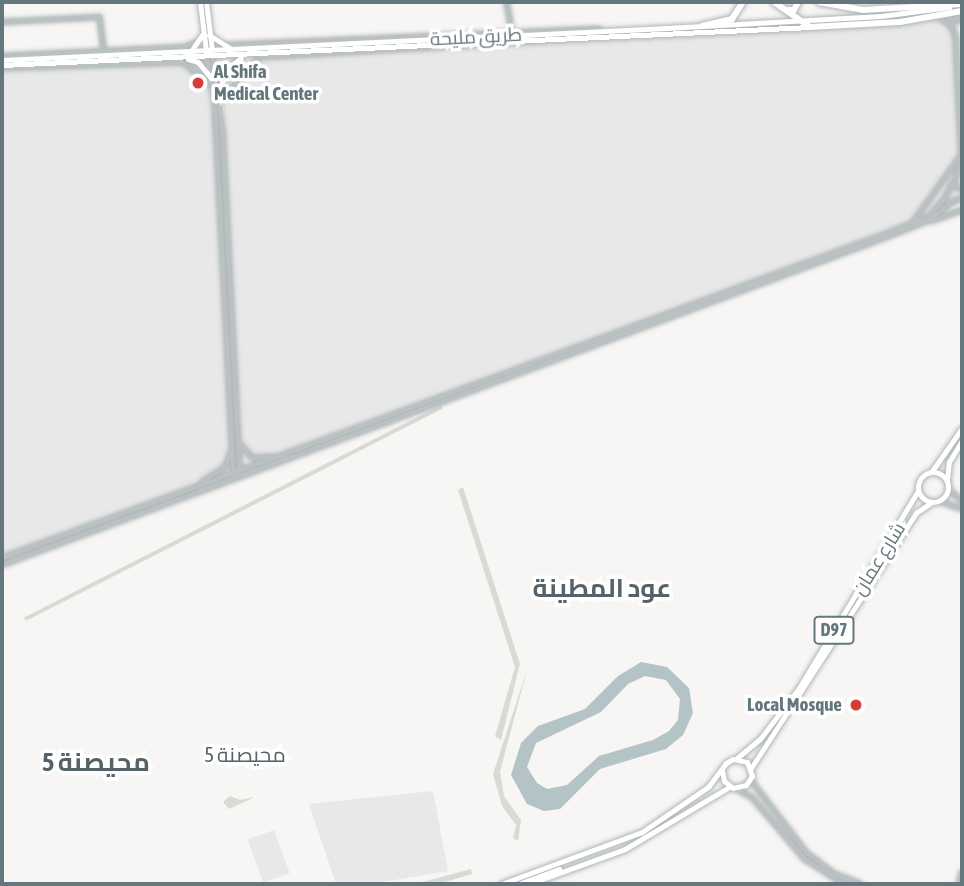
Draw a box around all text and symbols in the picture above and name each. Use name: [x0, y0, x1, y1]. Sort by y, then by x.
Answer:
street label: طريق مليحة: [429, 23, 523, 51]
place label: Al Shifa Medical Center: [214, 61, 318, 105]
marker: Al Shifa Medical Center: [188, 73, 208, 93]
street label: شارع عمان: [848, 518, 910, 600]
district label: عود المطينة: [533, 573, 671, 605]
road number: D97: [813, 616, 855, 644]
place label: Local Mosque: [747, 694, 842, 716]
marker: Local Mosque: [848, 697, 864, 713]
district label: محيصنة 5: [204, 741, 286, 767]
district label: محيصنة 5: [42, 747, 150, 779]

